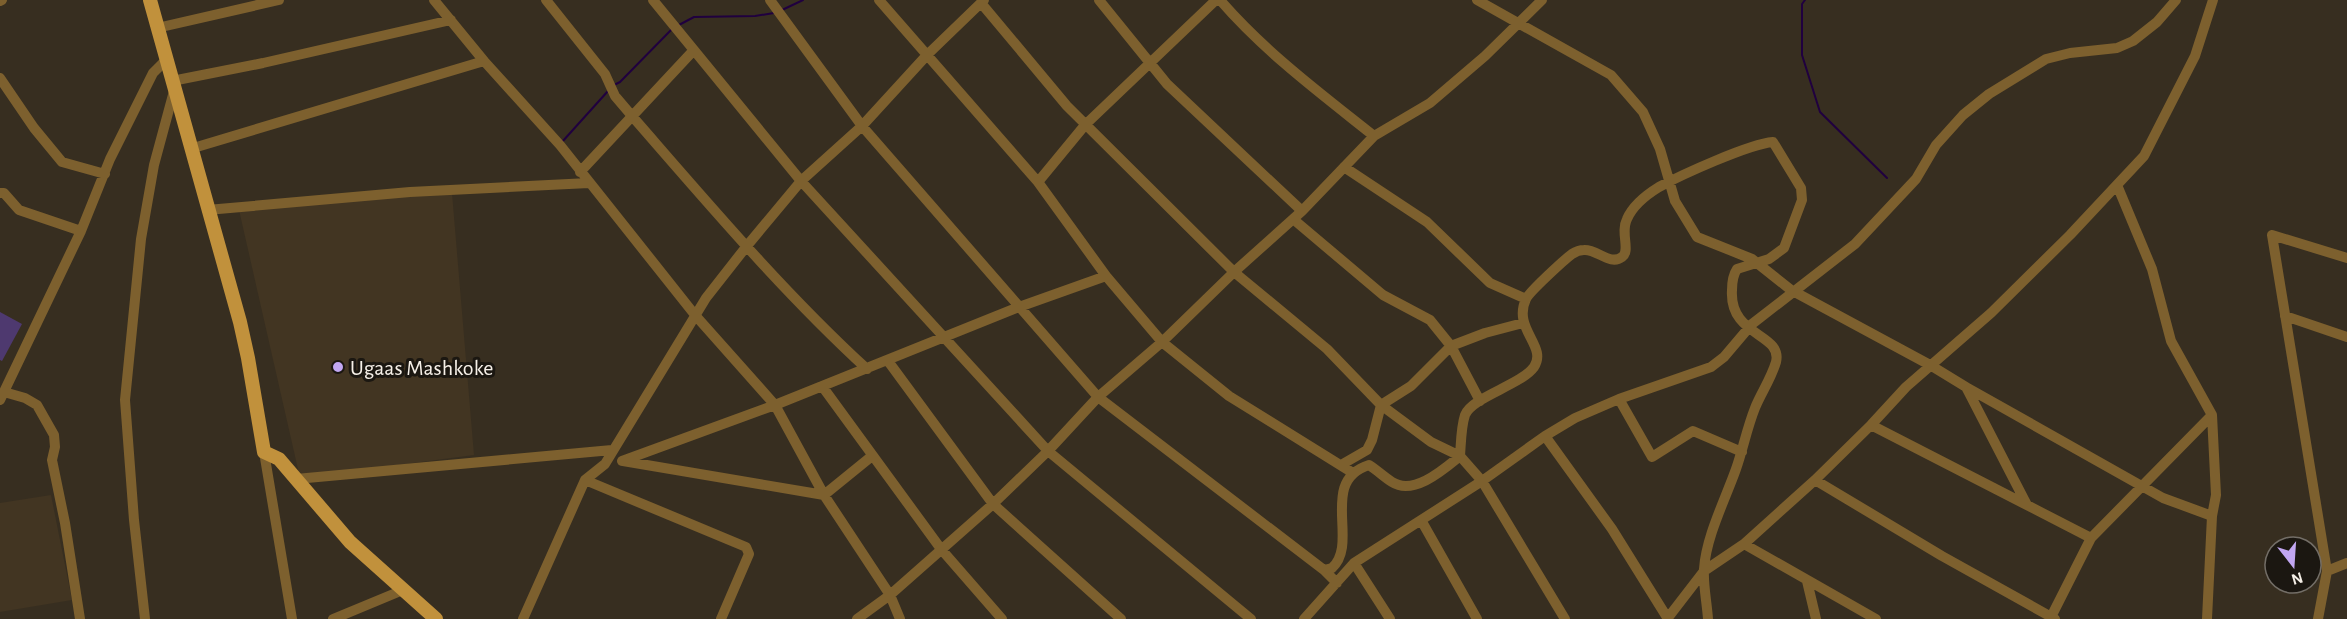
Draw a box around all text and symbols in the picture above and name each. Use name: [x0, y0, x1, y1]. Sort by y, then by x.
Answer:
place label: Ugaas Mashkoke: [350, 357, 494, 379]
marker: Ugaas Mashkoke: [331, 360, 345, 374]
north arrow: [2263, 535, 2323, 595]
text: N: [2289, 569, 2305, 588]

